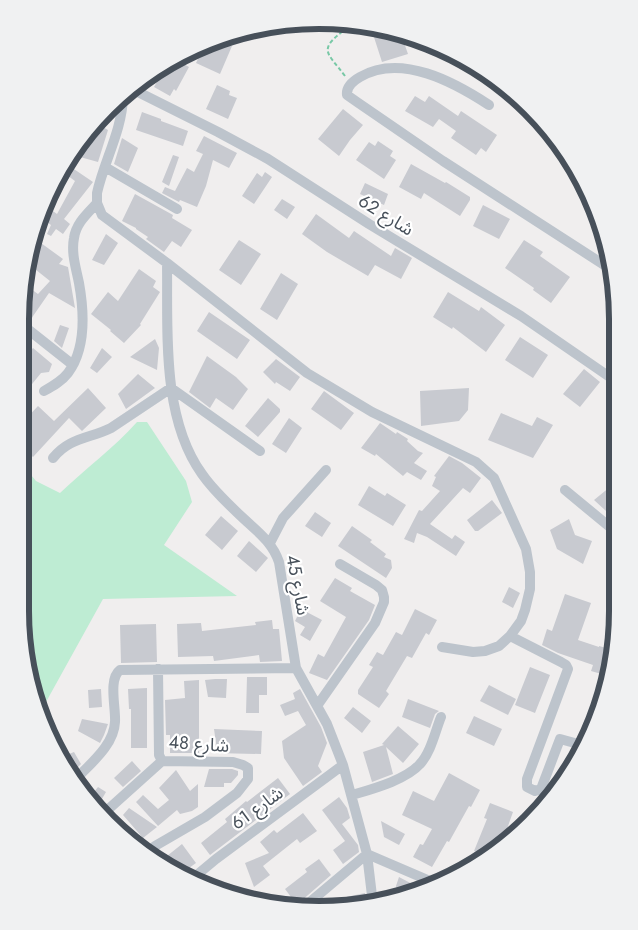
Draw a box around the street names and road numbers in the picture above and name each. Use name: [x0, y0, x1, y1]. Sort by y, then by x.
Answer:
street label: شارع 62: [353, 188, 419, 243]
street label: شارع 45: [278, 553, 317, 618]
street label: شارع 48: [168, 729, 230, 760]
street label: شارع 61: [226, 780, 289, 837]

